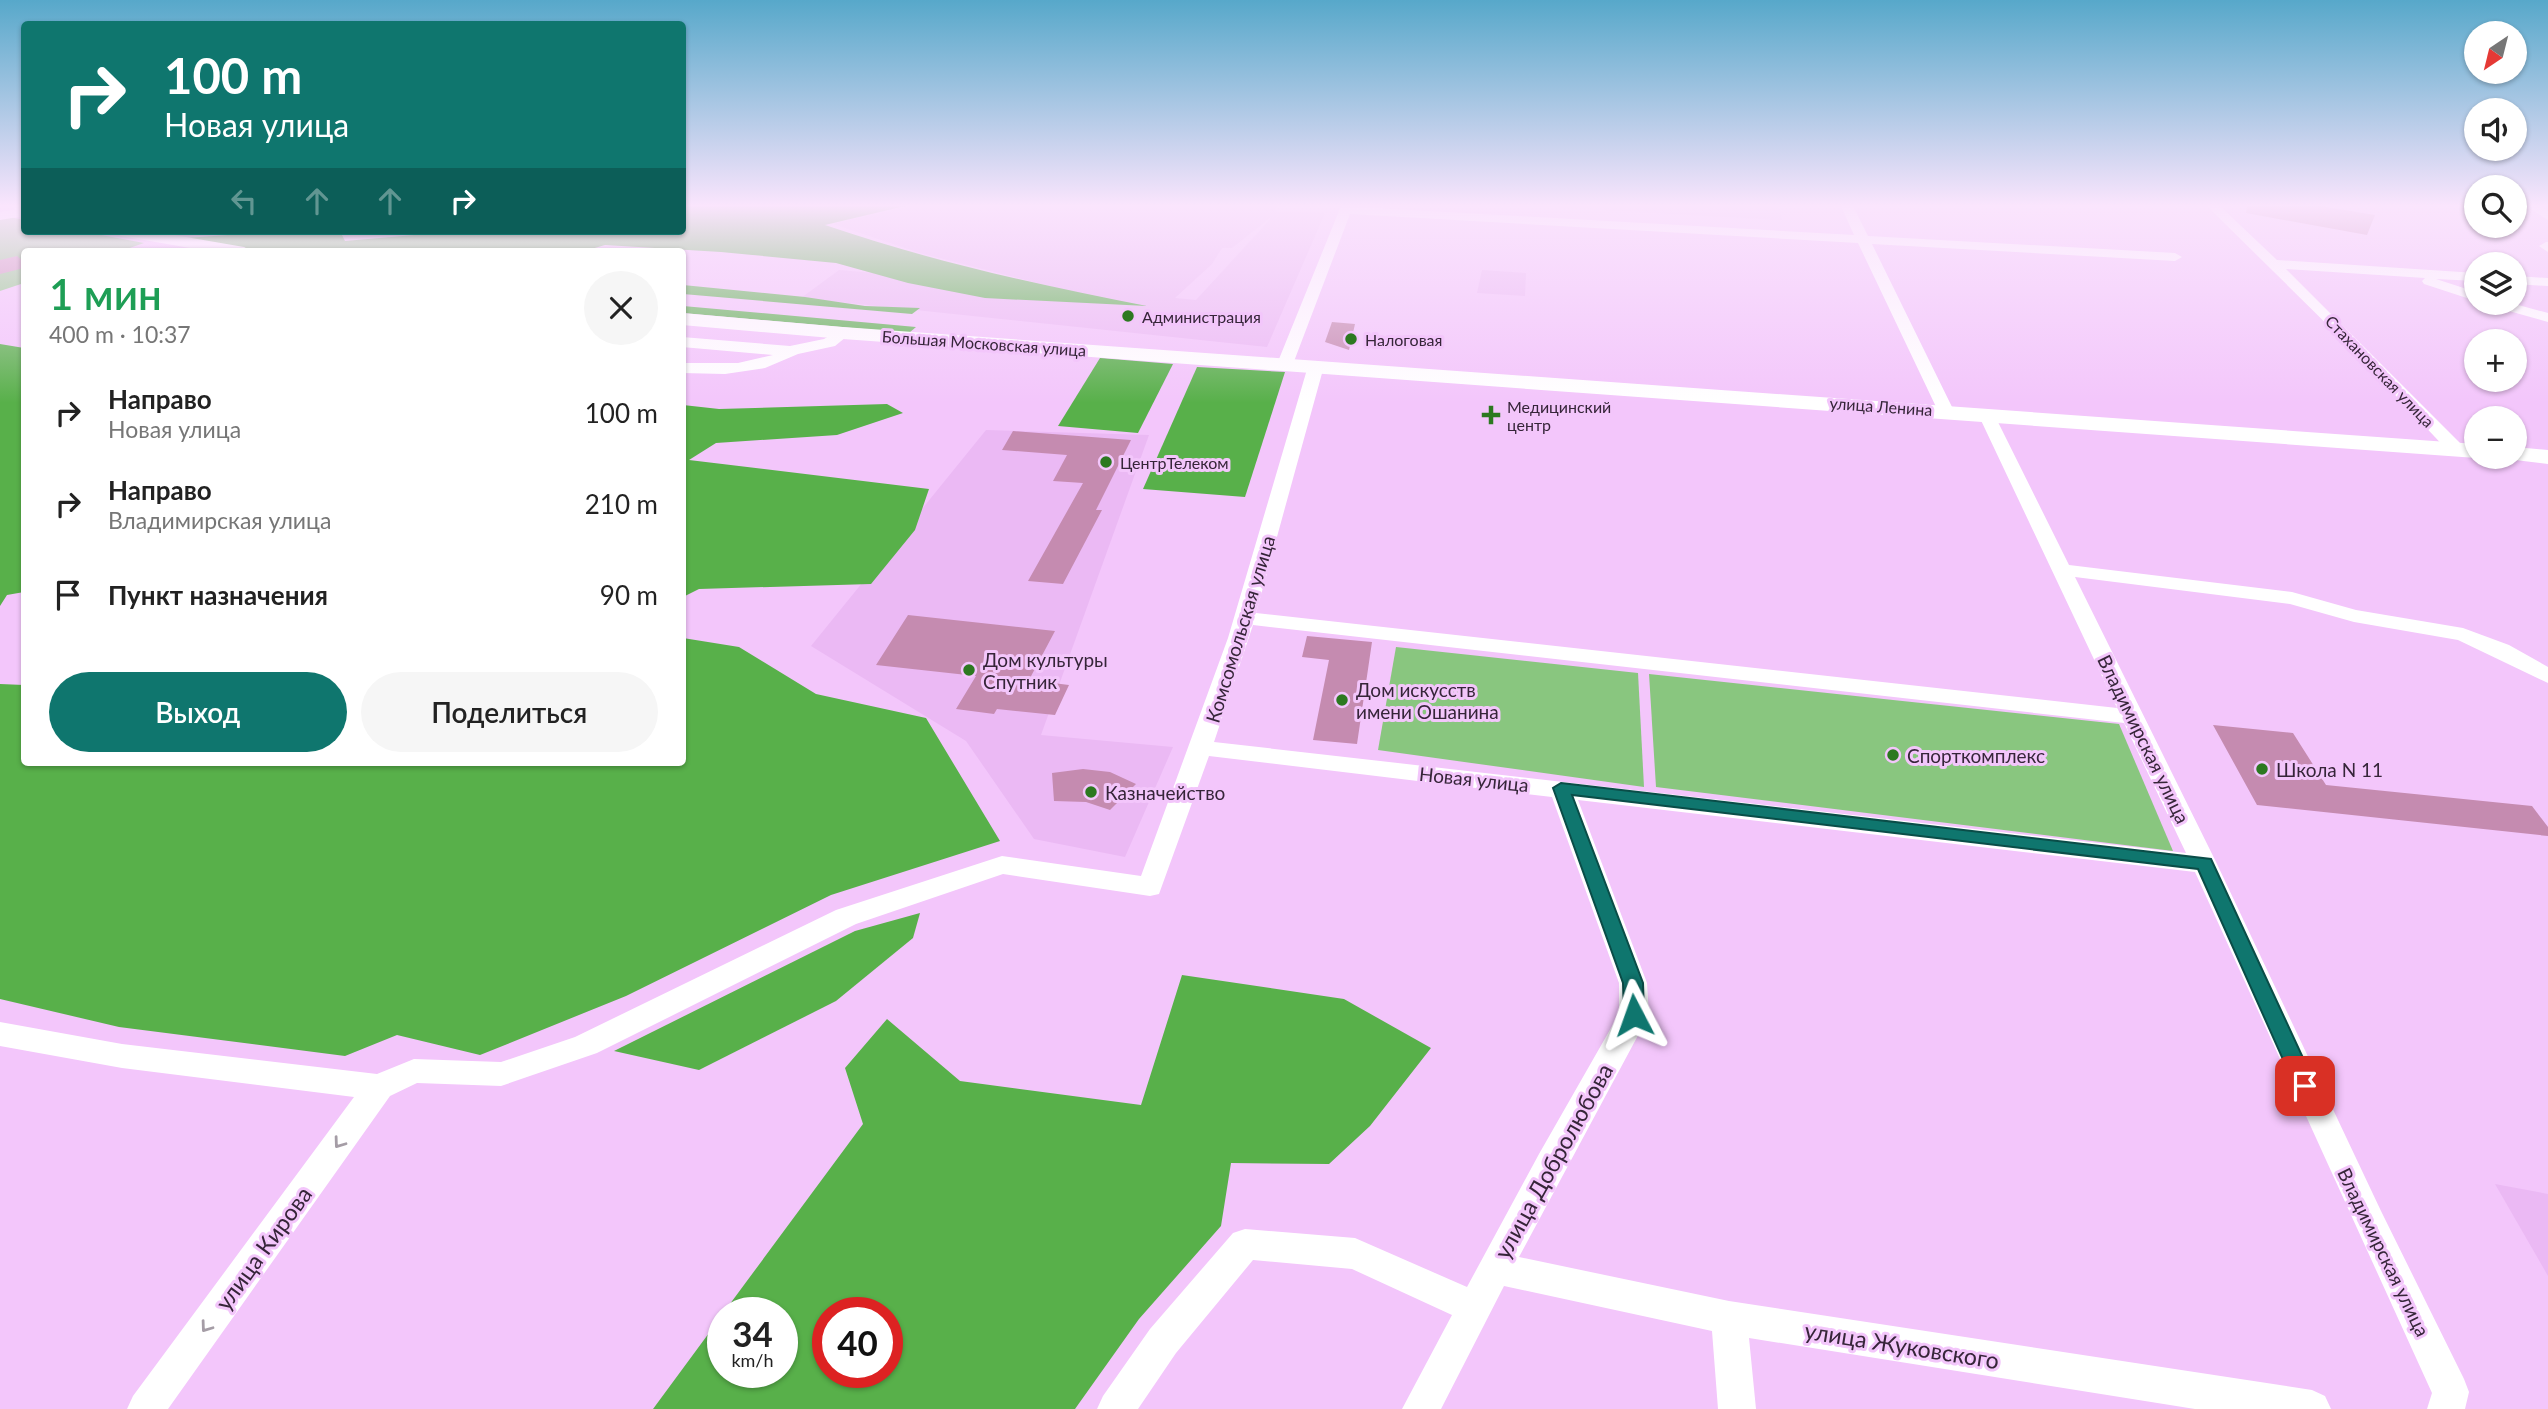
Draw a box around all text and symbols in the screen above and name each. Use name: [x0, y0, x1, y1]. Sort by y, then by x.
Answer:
north arrow: [2464, 21, 2527, 84]
map controls: [2464, 21, 2527, 469]
text: 100 m: [164, 46, 302, 104]
icon: right: [49, 49, 140, 140]
button: sound: [2464, 98, 2527, 161]
text: Новая улица: [164, 105, 349, 144]
button: search: [2464, 175, 2527, 238]
icon: left: [225, 182, 263, 220]
icon: ahead: [298, 182, 336, 220]
icon: ahead: [371, 182, 409, 220]
icon: right: [444, 182, 482, 220]
button: layers: [2464, 252, 2527, 315]
text: 1 мин: [49, 269, 162, 319]
button: close: [584, 271, 658, 345]
place label: Администрация: [1142, 307, 1261, 326]
marker: Администрация: [1120, 308, 1136, 324]
street label: Стахановская улица: [2322, 311, 2438, 431]
text: 400 m · 10:37: [49, 320, 191, 348]
street label: Большая Московская улица: [881, 326, 1087, 360]
button: +: [2464, 329, 2527, 392]
place label: Налоговая: [1365, 330, 1442, 349]
marker: Налоговая: [1343, 331, 1359, 347]
text: Направо: [108, 383, 212, 415]
street label: улица Ленина: [1829, 393, 1933, 419]
icon: right: [49, 394, 87, 432]
text: 100 m: [585, 397, 658, 429]
place label: Медицинский центр: [1507, 397, 1611, 434]
marker: Медицинский центр: [1481, 405, 1501, 425]
button: −: [2464, 406, 2527, 469]
text: Новая улица: [108, 415, 241, 443]
place label: ЦентрТелеком: [1120, 453, 1229, 472]
marker: ЦентрТелеком: [1098, 454, 1114, 470]
text: Направо: [108, 474, 212, 506]
icon: right: [49, 485, 87, 523]
text: 210 m: [585, 488, 658, 520]
text: Владимирская улица: [108, 506, 331, 534]
street label: Комсомольская улица: [1201, 533, 1279, 725]
icon: arrive: [49, 576, 87, 614]
text: Пункт назначения: [108, 579, 328, 611]
text: 90 m: [600, 579, 658, 611]
place label: Дом культуры Спутник: [983, 648, 1108, 693]
street label: Владимирская улица: [2093, 651, 2195, 827]
marker: Дом культуры Спутник: [961, 662, 977, 678]
button: Выход: [49, 672, 347, 752]
button: Поделиться: [361, 672, 658, 752]
place label: Дом искусств имени Ошанина: [1356, 678, 1499, 723]
marker: Дом искусств имени Ошанина: [1334, 692, 1350, 708]
place label: Спорткомплекс: [1907, 744, 2045, 767]
marker: Спорткомплекс: [1885, 747, 1901, 763]
place label: Школа N 11: [2276, 758, 2383, 781]
marker: Школа N 11: [2254, 761, 2270, 777]
street label: Новая улица: [1418, 762, 1530, 796]
place label: Казначейство: [1105, 781, 1225, 804]
marker: Казначейство: [1083, 784, 1099, 800]
position arrow: [1597, 978, 1671, 1052]
pin: [2275, 1056, 2335, 1116]
street label: улица Добролюбова: [1488, 1058, 1618, 1264]
icon: arrive: [2286, 1067, 2324, 1105]
one-way arrow: [335, 1135, 348, 1148]
street label: Владимирская улица: [2333, 1164, 2435, 1340]
street label: улица Кирова: [209, 1181, 317, 1315]
speed limit sign: 40: [812, 1297, 903, 1388]
text: 34: [732, 1312, 773, 1354]
street label: улица Жуковского: [1803, 1316, 2001, 1374]
one-way arrow: [202, 1319, 214, 1332]
text: km/h: [731, 1349, 774, 1371]

